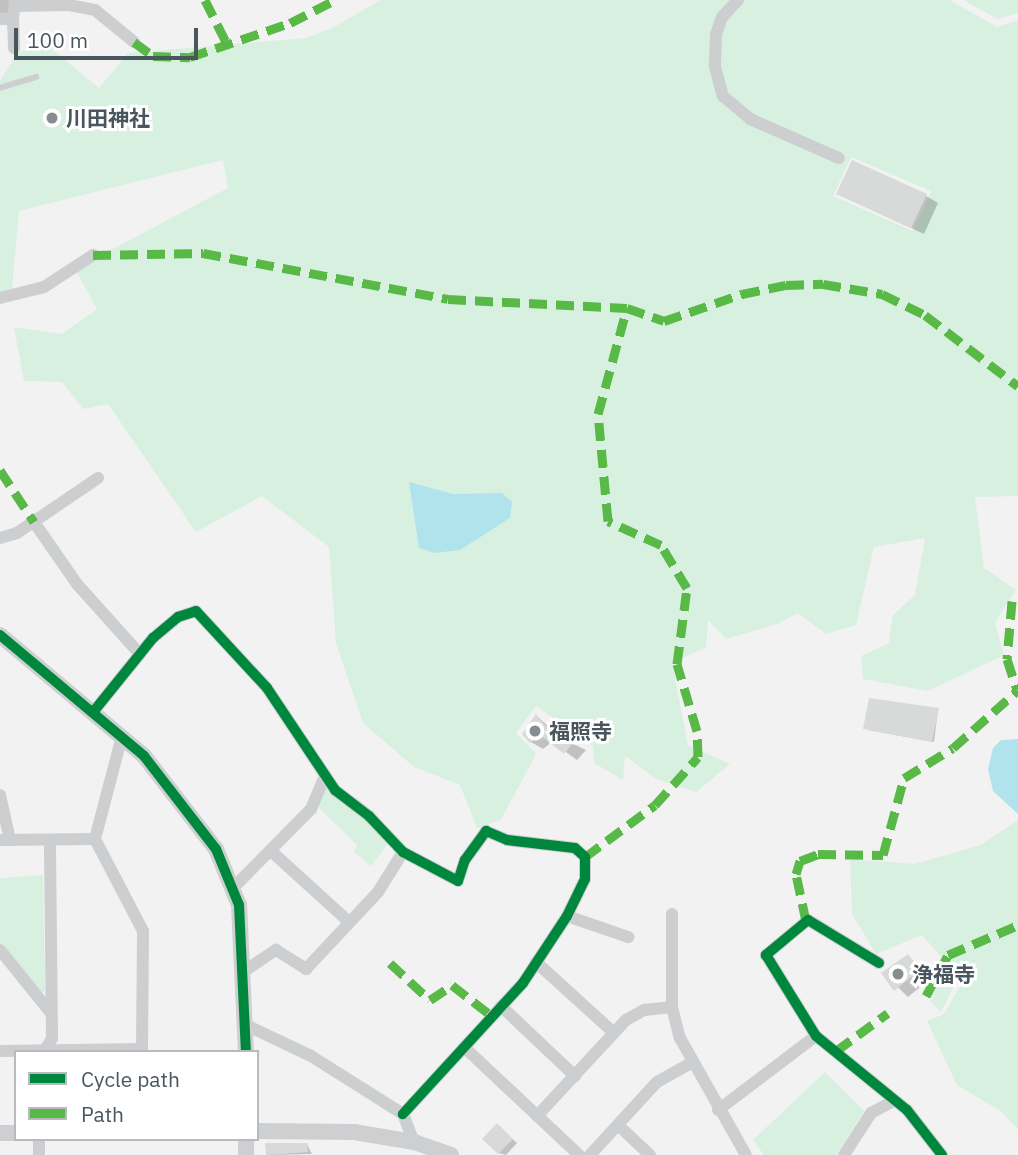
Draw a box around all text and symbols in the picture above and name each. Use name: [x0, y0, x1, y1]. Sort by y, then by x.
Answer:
scale bar: [18, 14, 201, 58]
text: 100 m: [27, 26, 88, 54]
place label: 川田神社: [66, 105, 150, 131]
marker: 川田神社: [44, 110, 60, 126]
place label: 福照寺: [549, 718, 612, 744]
marker: 福照寺: [527, 723, 543, 739]
place label: 浄福寺: [912, 961, 975, 987]
marker: 浄福寺: [890, 966, 906, 982]
legend: [14, 1050, 259, 1141]
text: Cycle path: [81, 1065, 180, 1093]
text: Path: [81, 1100, 124, 1128]

